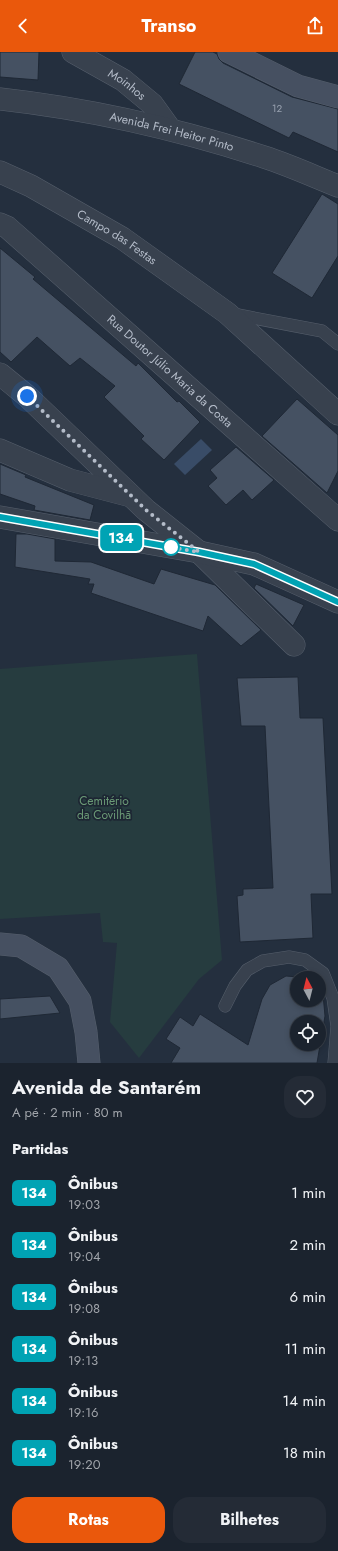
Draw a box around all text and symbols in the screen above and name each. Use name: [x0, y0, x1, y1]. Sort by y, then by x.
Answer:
text: Transo: [142, 13, 196, 39]
icon: back: [12, 15, 34, 37]
icon: share: [304, 15, 326, 37]
street label: Moinhos: [105, 64, 150, 105]
house number: 12: [272, 101, 282, 116]
street label: Avenida Frei Heitor Pinto: [108, 107, 236, 156]
street label: Campo das Festas: [74, 205, 161, 269]
street label: Rua Doutor Júlio Maria da Costa: [103, 310, 237, 432]
your location: [17, 386, 37, 406]
line badge: 134: [98, 525, 144, 551]
text: 134: [108, 528, 134, 548]
unlabelled marker: [162, 538, 180, 556]
park label: Cemitério da Covilhã: [77, 792, 131, 824]
north arrow: [290, 971, 326, 1007]
map controls: [290, 971, 326, 1051]
button: locate: [290, 1015, 326, 1051]
text: Avenida de Santarém: [12, 1074, 201, 1101]
button: heart: [284, 1076, 326, 1118]
text: A pé · 2 min · 80 m: [12, 1103, 123, 1122]
text: Partidas: [12, 1138, 68, 1160]
text: Ônibus: [68, 1173, 118, 1195]
text: 1 min: [291, 1182, 326, 1204]
text: 134: [21, 1183, 47, 1203]
text: 19:03: [68, 1195, 100, 1214]
text: Ônibus: [68, 1225, 118, 1247]
text: 2 min: [289, 1234, 326, 1256]
text: 134: [21, 1235, 47, 1255]
text: 19:04: [68, 1247, 101, 1266]
text: Ônibus: [68, 1277, 118, 1299]
text: 6 min: [289, 1286, 326, 1308]
text: 134: [21, 1287, 47, 1307]
text: 19:08: [68, 1299, 100, 1318]
text: Ônibus: [68, 1329, 118, 1351]
text: 11 min: [285, 1338, 326, 1360]
text: 134: [21, 1339, 47, 1359]
text: 19:13: [68, 1351, 98, 1370]
text: Ônibus: [68, 1381, 118, 1403]
text: 14 min: [283, 1390, 326, 1412]
text: 134: [21, 1391, 47, 1411]
text: 19:16: [68, 1403, 99, 1422]
text: Ônibus: [68, 1433, 118, 1455]
text: 18 min: [283, 1442, 326, 1464]
text: 134: [21, 1443, 47, 1463]
text: 19:20: [68, 1455, 100, 1474]
button: Rotas: [12, 1497, 165, 1543]
button: Bilhetes: [173, 1497, 326, 1543]

